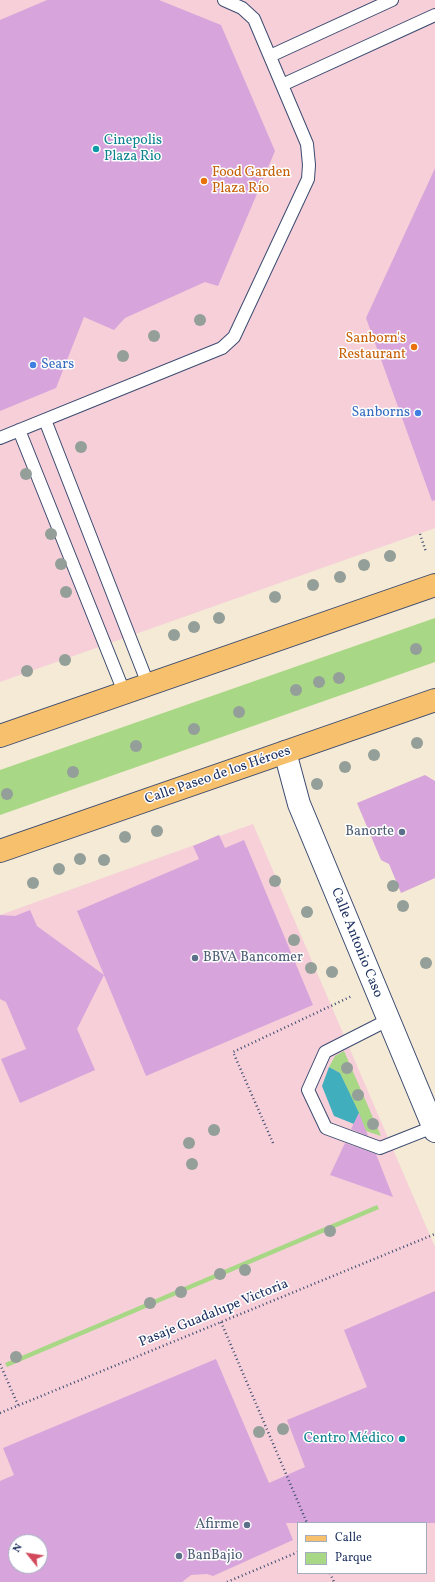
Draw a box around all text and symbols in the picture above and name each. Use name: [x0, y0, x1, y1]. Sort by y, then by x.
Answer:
place label: Cinepolis Plaza Rio: [104, 133, 162, 166]
marker: Cinepolis Plaza Rio: [91, 144, 101, 154]
place label: Food Garden Plaza Río: [212, 165, 291, 198]
marker: Food Garden Plaza Río: [199, 176, 209, 186]
place label: Sanborn's Restaurant: [338, 331, 406, 364]
marker: Sanborn's Restaurant: [409, 342, 419, 352]
place label: Sears: [41, 357, 74, 373]
marker: Sears: [28, 360, 38, 370]
place label: Sanborns: [352, 405, 410, 421]
marker: Sanborns: [413, 408, 423, 418]
street label: Calle Paseo de los Héroes: [143, 743, 293, 809]
place label: Banorte: [345, 824, 394, 840]
marker: Banorte: [397, 827, 407, 837]
street label: Calle Antonio Caso: [326, 886, 386, 1000]
place label: BBVA Bancomer: [203, 950, 303, 966]
marker: BBVA Bancomer: [190, 953, 200, 963]
street label: Pasaje Guadalupe Victoria: [137, 1276, 291, 1352]
place label: Centro Médico: [304, 1431, 394, 1447]
marker: Centro Médico: [397, 1434, 407, 1444]
place label: Afirme: [195, 1517, 239, 1533]
marker: Afirme: [242, 1520, 252, 1530]
legend: [297, 1522, 427, 1574]
text: Calle: [335, 1530, 362, 1546]
north arrow: [8, 1534, 48, 1574]
text: N: [10, 1541, 27, 1555]
place label: BanBajio: [187, 1548, 242, 1564]
text: Parque: [335, 1550, 372, 1566]
marker: BanBajio: [174, 1551, 184, 1561]

